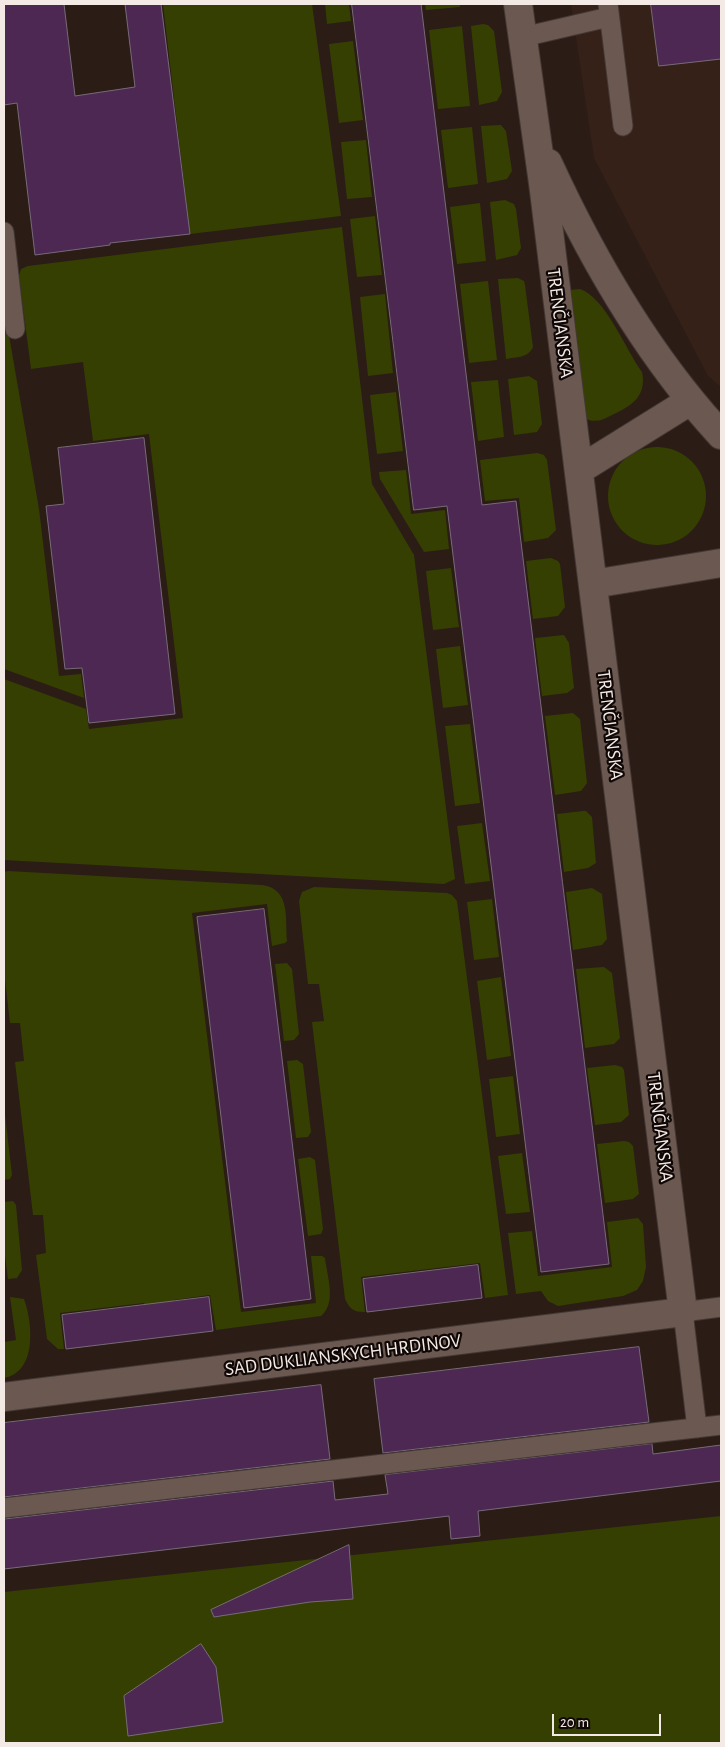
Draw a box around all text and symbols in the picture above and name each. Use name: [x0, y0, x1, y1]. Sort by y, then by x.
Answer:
street label: TRENČIANSKA: [542, 267, 578, 379]
street label: TRENČIANSKA: [592, 669, 628, 781]
street label: TRENČIANSKA: [642, 1071, 678, 1183]
street label: SAD DUKLIANSKYCH HRDINOV: [224, 1329, 462, 1381]
scale bar: [555, 1704, 664, 1736]
text: 20 m: [560, 1715, 589, 1730]

